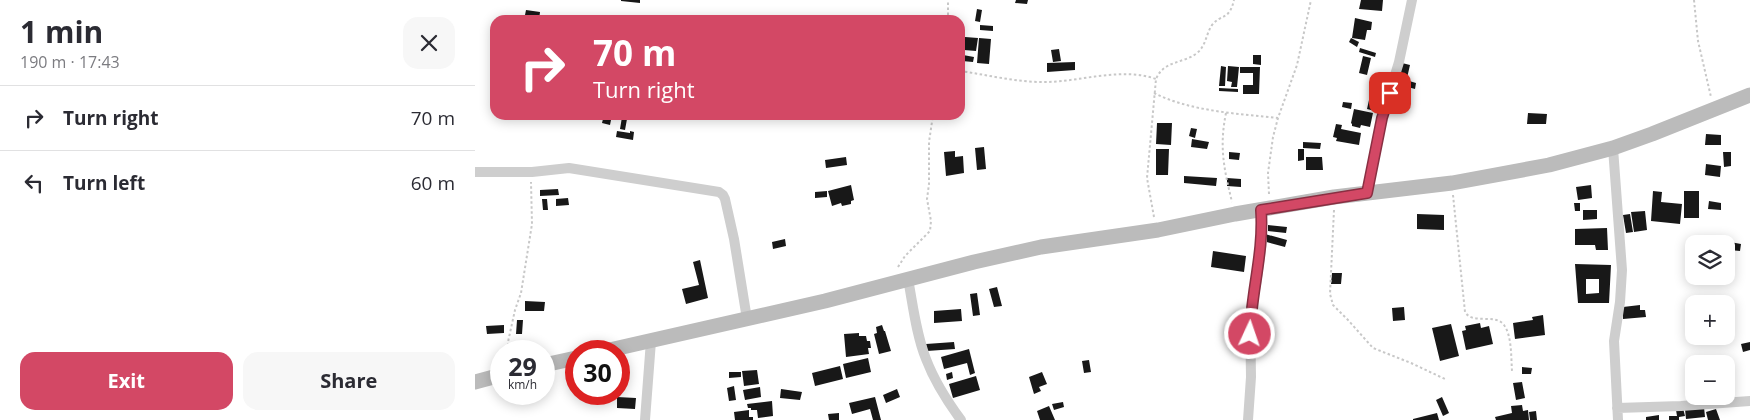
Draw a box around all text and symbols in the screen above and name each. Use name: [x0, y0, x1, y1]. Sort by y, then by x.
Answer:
text: 1 min: [20, 11, 103, 52]
button: close: [403, 17, 455, 69]
text: 70 m: [593, 29, 676, 76]
icon: right: [510, 35, 575, 100]
text: 190 m · 17:43: [20, 51, 120, 73]
pin: [1369, 72, 1411, 114]
text: Turn right: [593, 74, 695, 104]
icon: arrive: [1376, 79, 1404, 107]
icon: right: [20, 104, 48, 132]
text: Turn right: [63, 105, 158, 131]
text: 70 m: [411, 105, 455, 131]
icon: left: [20, 169, 48, 197]
text: Turn left: [63, 170, 145, 196]
text: 60 m: [411, 170, 455, 196]
map controls: [1685, 235, 1735, 405]
button: layers: [1685, 235, 1735, 285]
button: +: [1685, 295, 1735, 345]
position arrow: [1223, 307, 1275, 359]
speed limit sign: 30: [565, 340, 630, 405]
text: 29: [508, 349, 537, 383]
button: Exit: [20, 352, 233, 410]
button: Share: [243, 352, 455, 410]
button: −: [1685, 355, 1735, 405]
text: km/h: [508, 376, 537, 393]

